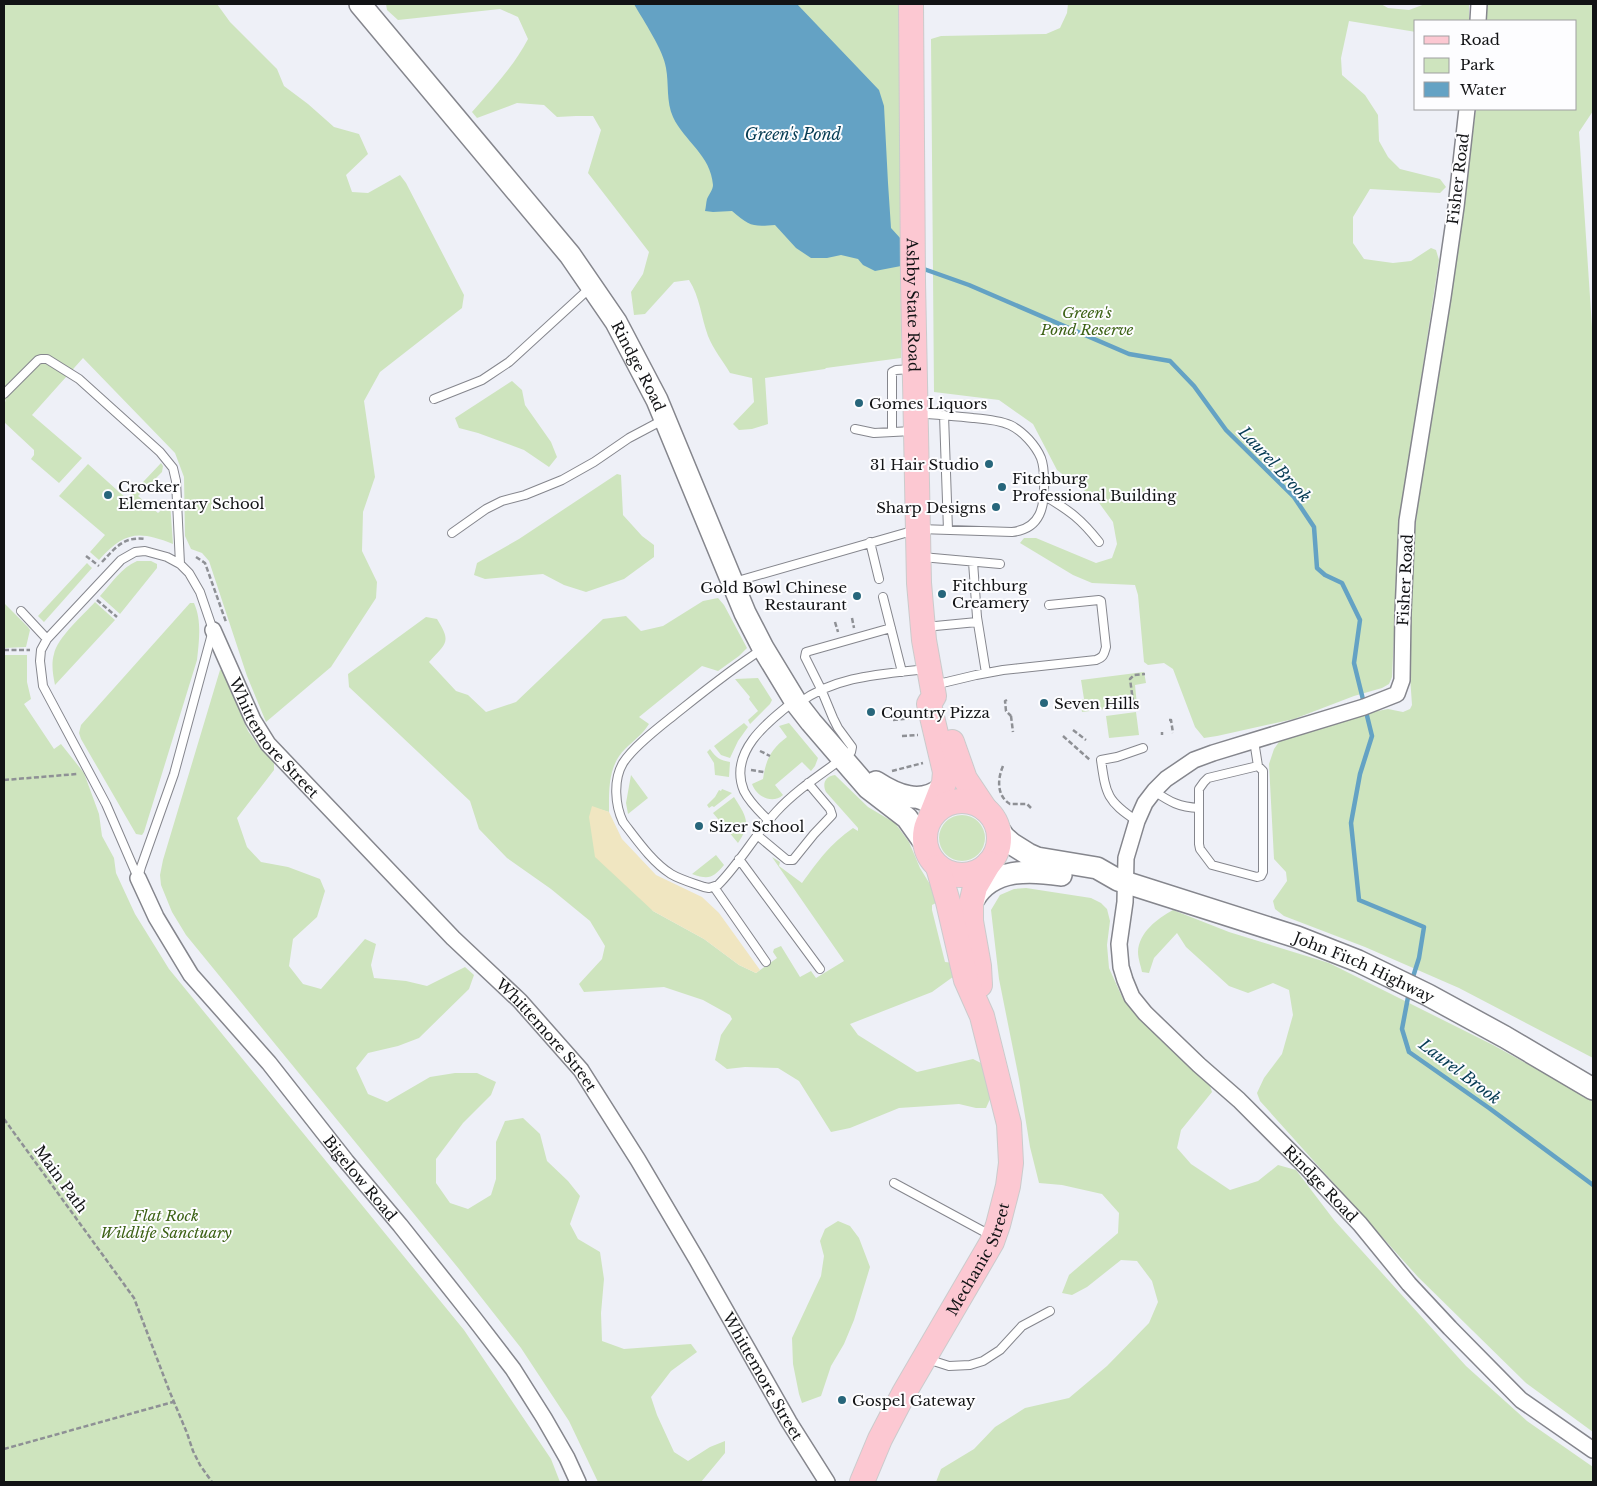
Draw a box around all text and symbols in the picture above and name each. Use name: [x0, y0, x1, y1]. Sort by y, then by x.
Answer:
legend: [1414, 20, 1577, 110]
text: Road: [1460, 30, 1500, 49]
text: Park: [1460, 55, 1496, 74]
text: Water: [1459, 80, 1507, 99]
water label: Green's Pond: [745, 124, 842, 144]
street label: Fisher Road: [1443, 132, 1473, 226]
street label: Ashby State Road: [903, 237, 924, 372]
park label: Green's Pond Reserve: [1040, 303, 1134, 339]
street label: Rindge Road: [608, 317, 670, 414]
place label: Gomes Liquors: [869, 394, 987, 413]
marker: Gomes Liquors: [853, 397, 865, 409]
water label: Laurel Brook: [1234, 421, 1315, 506]
place label: 31 Hair Studio: [870, 455, 979, 474]
marker: 31 Hair Studio: [983, 458, 995, 470]
place label: Fitchburg Professional Building: [1012, 469, 1177, 505]
place label: Crocker Elementary School: [118, 477, 265, 513]
marker: Fitchburg Professional Building: [996, 481, 1008, 493]
marker: Crocker Elementary School: [102, 489, 114, 501]
place label: Sharp Designs: [876, 498, 986, 517]
marker: Sharp Designs: [990, 501, 1002, 513]
street label: Fisher Road: [1393, 534, 1417, 626]
place label: Fitchburg Creamery: [952, 576, 1030, 612]
place label: Gold Bowl Chinese Restaurant: [700, 578, 847, 614]
marker: Fitchburg Creamery: [936, 588, 948, 600]
marker: Gold Bowl Chinese Restaurant: [851, 590, 863, 602]
street label: Whittemore Street: [225, 673, 324, 802]
place label: Seven Hills: [1054, 694, 1140, 713]
marker: Seven Hills: [1038, 697, 1050, 709]
place label: Country Pizza: [881, 703, 991, 722]
marker: Country Pizza: [865, 706, 877, 718]
place label: Sizer School: [709, 817, 804, 836]
marker: Sizer School: [693, 820, 705, 832]
street label: John Fitch Highway: [1289, 927, 1438, 1007]
street label: Whittemore Street: [492, 974, 602, 1095]
water label: Laurel Brook: [1415, 1033, 1505, 1108]
street label: Bigelow Road: [320, 1131, 401, 1224]
street label: Rindge Road: [1280, 1141, 1362, 1225]
street label: Main Path: [30, 1142, 92, 1216]
street label: Mechanic Street: [942, 1200, 1013, 1319]
park label: Flat Rock Wildlife Sanctuary: [100, 1206, 232, 1242]
street label: Whittemore Street: [718, 1308, 808, 1444]
place label: Gospel Gateway: [852, 1391, 976, 1410]
marker: Gospel Gateway: [836, 1394, 848, 1406]

